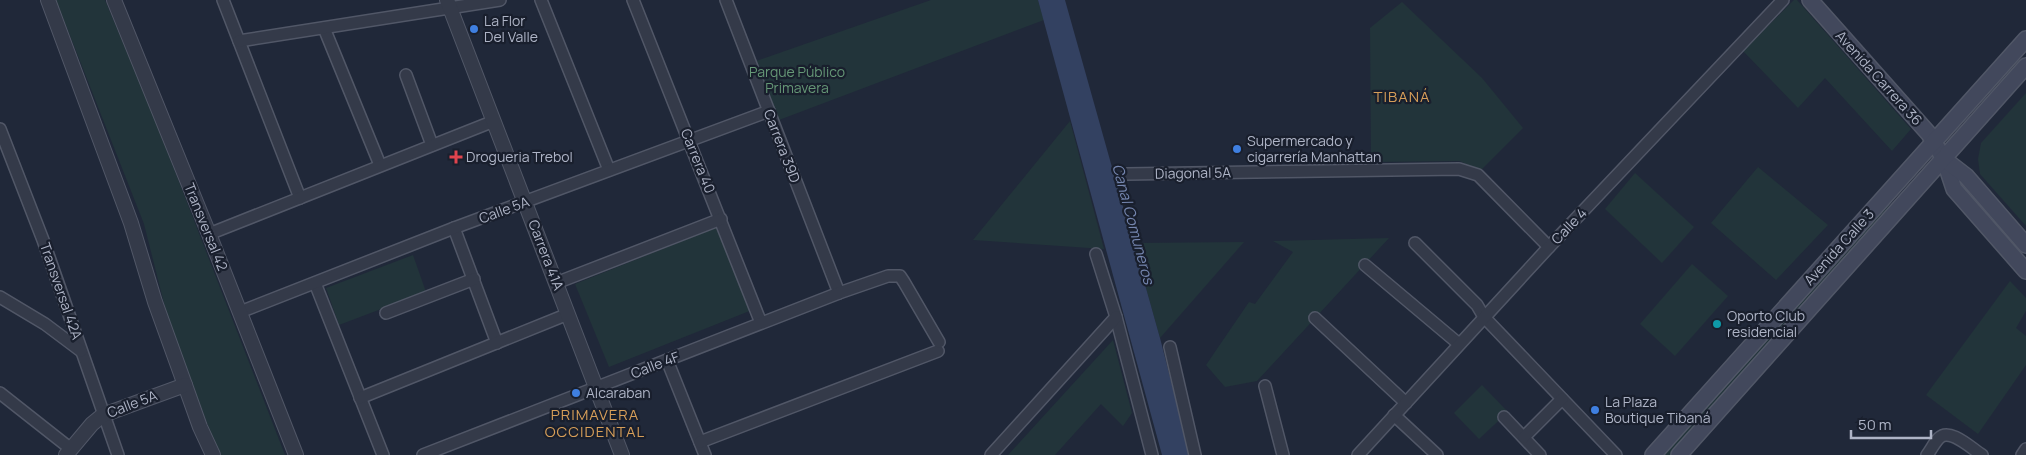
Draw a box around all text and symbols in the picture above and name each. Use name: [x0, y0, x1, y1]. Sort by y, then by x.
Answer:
place label: La Flor Del Valle: [484, 11, 538, 46]
marker: La Flor Del Valle: [468, 23, 480, 35]
street label: Avenida Carrera 36: [1832, 26, 1927, 129]
park label: Parque Público Primavera: [749, 62, 845, 97]
district label: TIBANÁ: [1374, 86, 1430, 107]
street label: Carrera 39D: [760, 106, 805, 185]
street label: Carrera 40: [677, 126, 720, 196]
place label: Supermercado y cigarrería Manhattan: [1247, 131, 1381, 166]
marker: Supermercado y cigarrería Manhattan: [1231, 143, 1243, 155]
place label: Drogueria Trebol: [466, 147, 573, 166]
marker: Drogueria Trebol: [450, 151, 462, 163]
water label: Canal Comuneros: [1107, 161, 1160, 287]
street label: Diagonal 5A: [1155, 162, 1231, 183]
street label: Transversal 42: [180, 180, 233, 273]
street label: Calle 5A: [476, 192, 532, 227]
street label: Calle 4: [1547, 203, 1591, 248]
street label: Avenida Calle 3: [1799, 204, 1878, 289]
street label: Carrera 41A: [524, 217, 569, 293]
street label: Transversal 42A: [36, 240, 87, 342]
place label: Oporto Club residencial: [1727, 306, 1805, 341]
marker: Oporto Club residencial: [1711, 318, 1723, 330]
street label: Calle 4F: [628, 347, 682, 382]
place label: Alcaraban: [586, 383, 651, 402]
street label: Calle 5A: [104, 385, 160, 422]
marker: Alcaraban: [570, 387, 582, 399]
place label: La Plaza Boutique Tibaná: [1605, 392, 1710, 427]
district label: PRIMAVERA OCCIDENTAL: [545, 404, 645, 442]
marker: La Plaza Boutique Tibaná: [1589, 404, 1601, 416]
scale bar: [1851, 408, 1931, 440]
text: 50 m: [1858, 414, 1892, 435]

